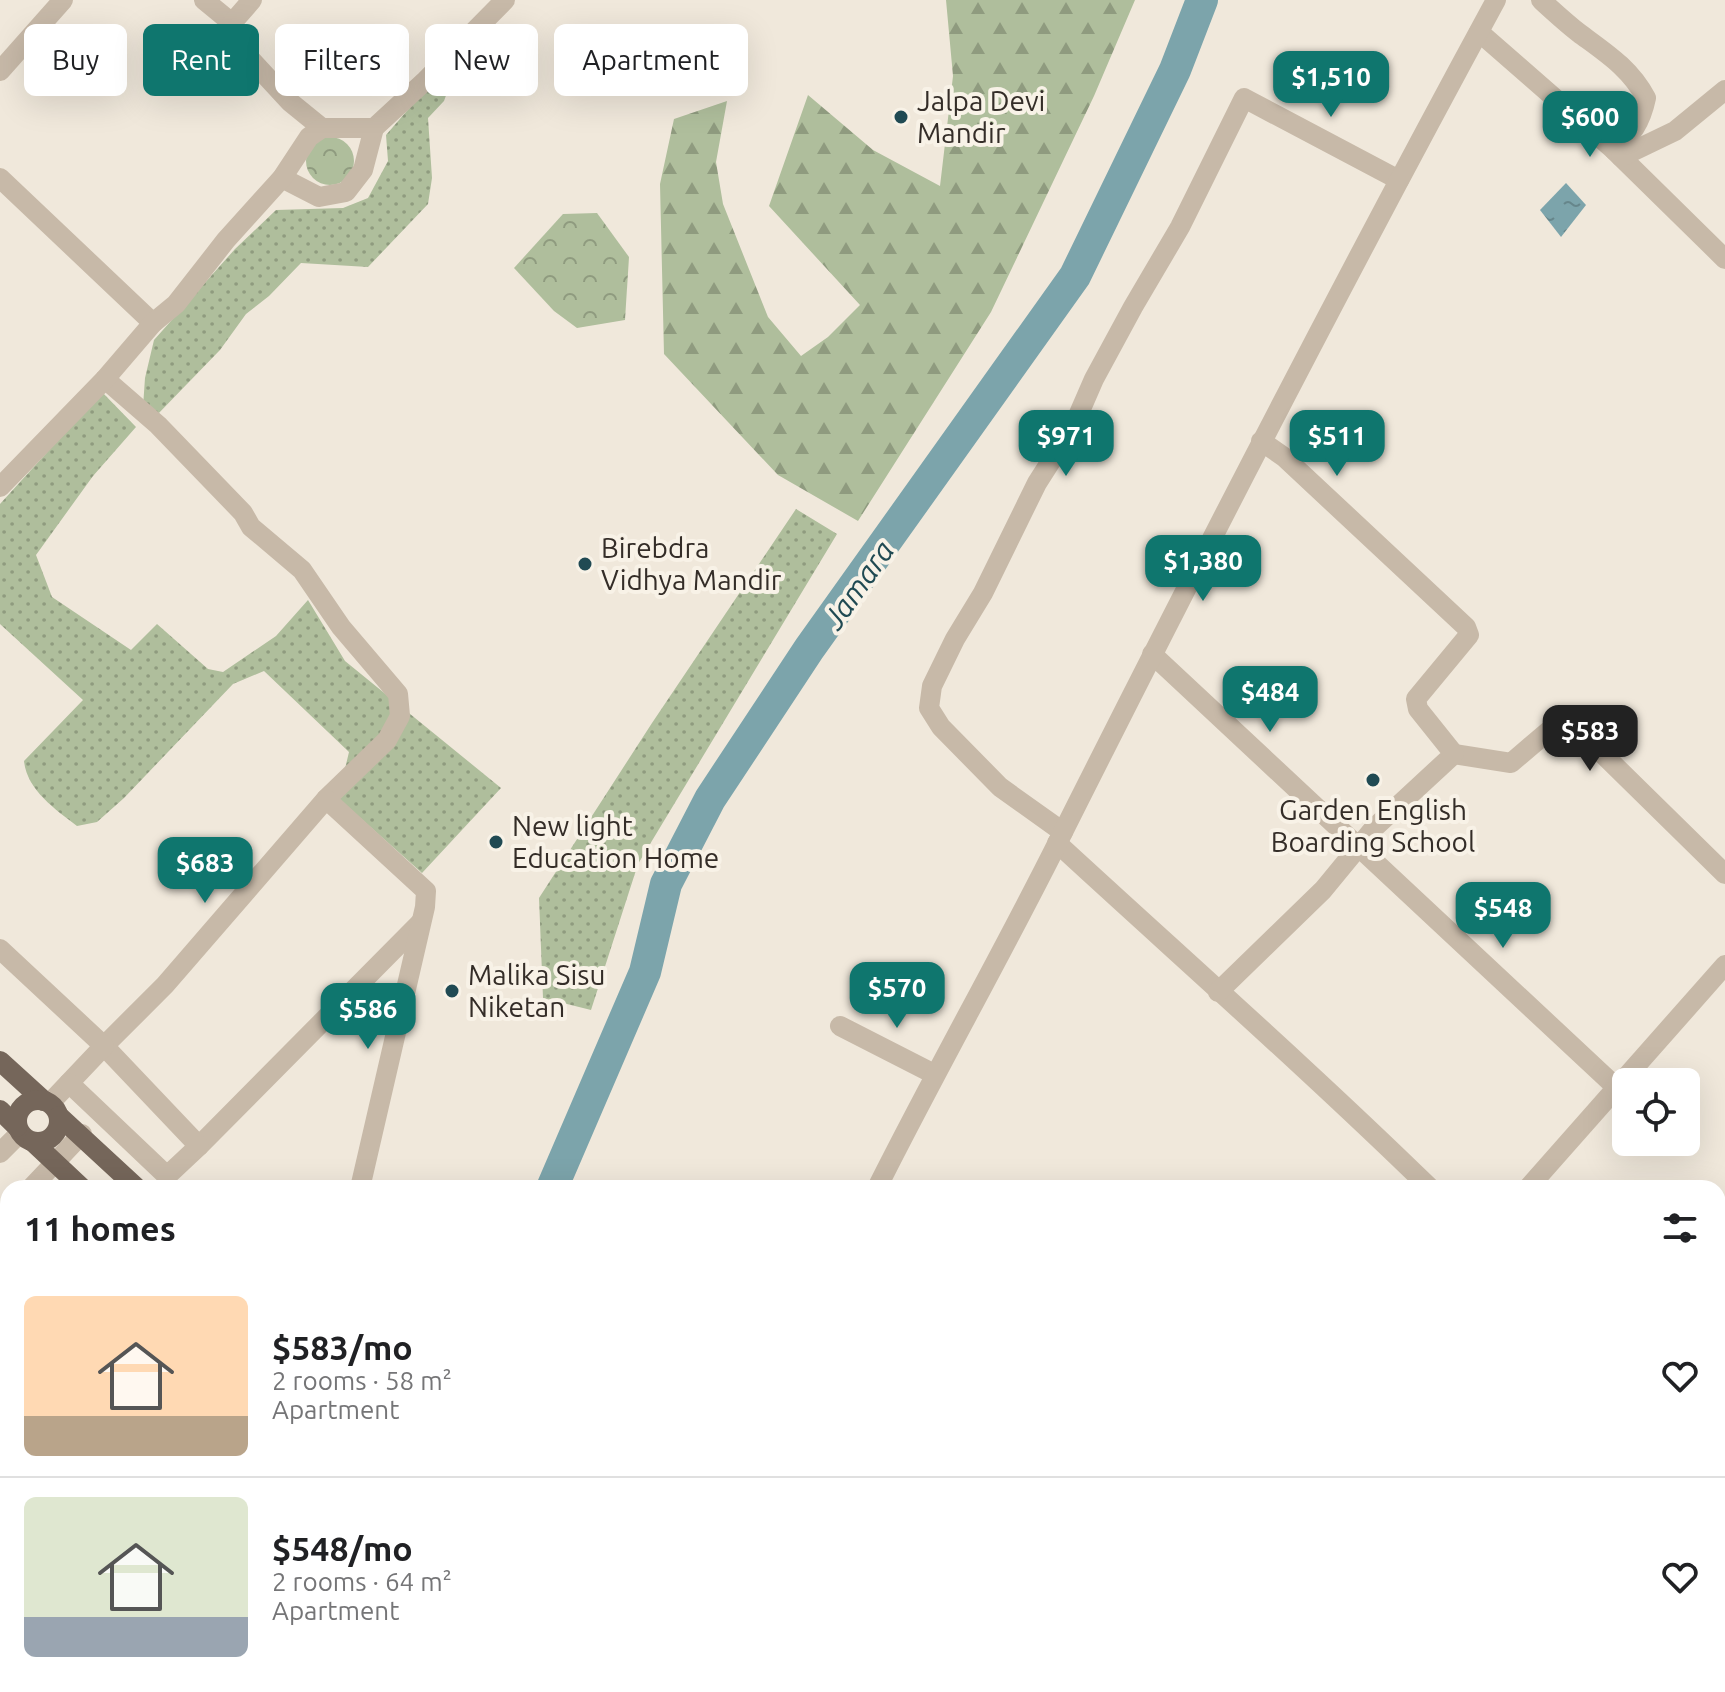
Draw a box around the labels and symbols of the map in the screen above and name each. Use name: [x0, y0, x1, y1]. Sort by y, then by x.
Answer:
pin: $1,510: [1266, 51, 1396, 119]
place label: Jalpa Devi Mandir: [917, 85, 1045, 148]
pin: $600: [1543, 91, 1637, 159]
marker: Jalpa Devi Mandir: [892, 108, 910, 126]
pin: $971: [1019, 410, 1113, 478]
pin: $511: [1290, 410, 1384, 478]
place label: Birebdra Vidhya Mandir: [601, 532, 782, 595]
water label: Jamara: [815, 534, 900, 636]
pin: $1,380: [1138, 535, 1268, 603]
marker: Birebdra Vidhya Mandir: [576, 555, 594, 573]
pin: $484: [1223, 666, 1317, 734]
pin: $583: [1543, 705, 1637, 773]
marker: Garden English Boarding School: [1364, 771, 1382, 789]
place label: Garden English Boarding School: [1271, 794, 1475, 857]
place label: New light Education Home: [512, 810, 719, 873]
marker: New light Education Home: [487, 833, 505, 851]
pin: $683: [158, 837, 252, 905]
pin: $548: [1456, 882, 1550, 950]
place label: Malika Sisu Niketan: [468, 959, 605, 1022]
pin: $570: [850, 962, 944, 1030]
marker: Malika Sisu Niketan: [443, 982, 461, 1000]
pin: $586: [321, 983, 415, 1051]

